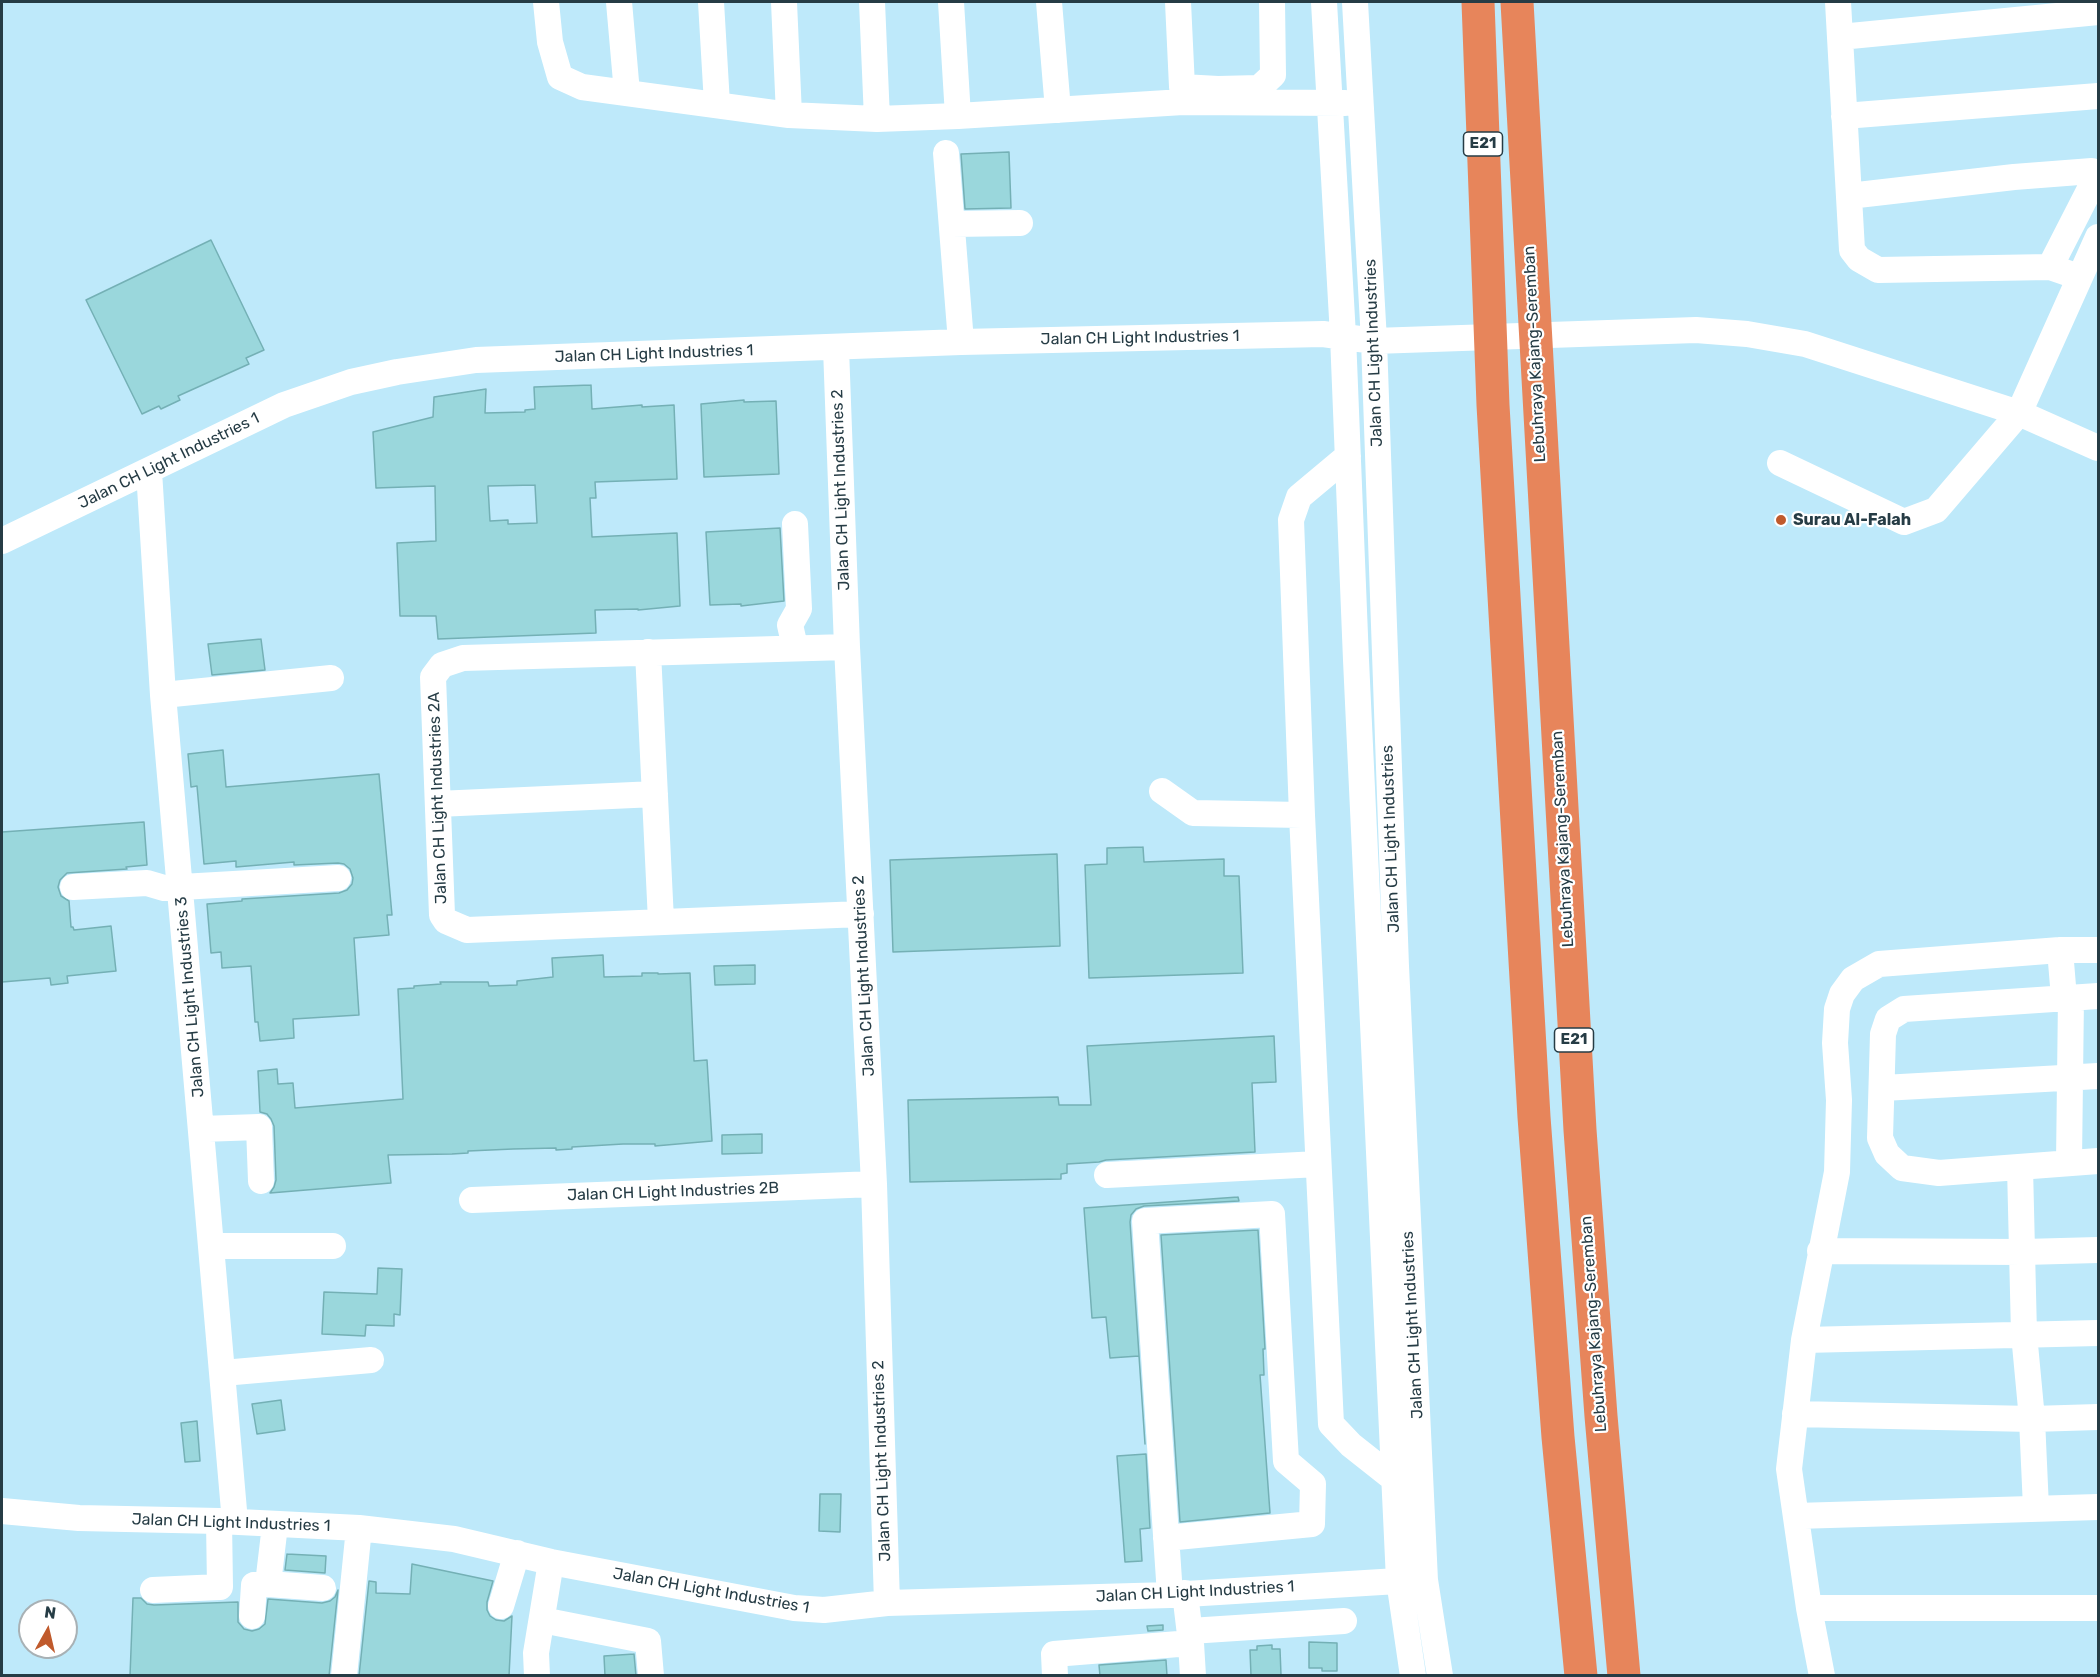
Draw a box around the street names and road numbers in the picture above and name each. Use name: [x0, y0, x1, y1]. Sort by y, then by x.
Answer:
road number: E21: [1464, 132, 1502, 156]
street label: Lebuhraya Kajang-Seremban: [1520, 245, 1550, 463]
street label: Jalan CH Light Industries: [1361, 259, 1387, 447]
street label: Jalan CH Light Industries 1: [1040, 327, 1240, 349]
street label: Jalan CH Light Industries 1: [554, 341, 754, 367]
street label: Jalan CH Light Industries 2: [828, 389, 854, 591]
street label: Jalan CH Light Industries 1: [75, 409, 263, 513]
street label: Jalan CH Light Industries 2A: [425, 692, 451, 904]
street label: Lebuhraya Kajang-Seremban: [1548, 730, 1578, 948]
street label: Jalan CH Light Industries: [1378, 745, 1404, 933]
street label: Jalan CH Light Industries 2: [849, 875, 879, 1077]
street label: Jalan CH Light Industries 3: [172, 896, 208, 1098]
road number: E21: [1554, 1028, 1594, 1052]
street label: Jalan CH Light Industries 2B: [567, 1179, 779, 1205]
street label: Lebuhraya Kajang-Seremban: [1577, 1215, 1611, 1433]
street label: Jalan CH Light Industries: [1398, 1231, 1428, 1419]
street label: Jalan CH Light Industries 2: [869, 1360, 895, 1562]
street label: Jalan CH Light Industries 1: [131, 1510, 331, 1536]
street label: Jalan CH Light Industries 1: [611, 1564, 811, 1618]
street label: Jalan CH Light Industries 1: [1095, 1577, 1295, 1607]

